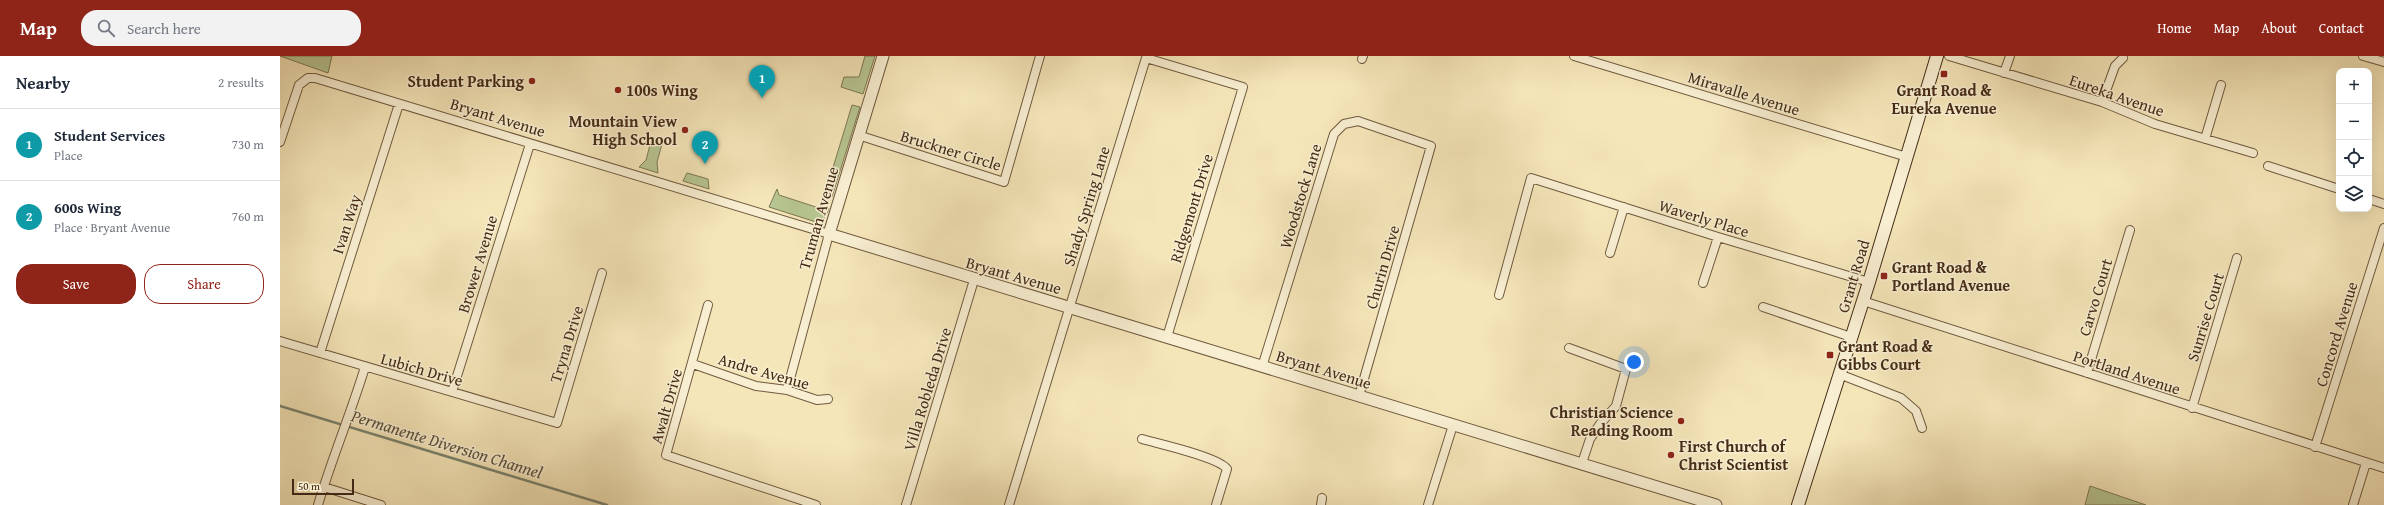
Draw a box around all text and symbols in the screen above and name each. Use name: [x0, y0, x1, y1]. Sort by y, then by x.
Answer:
search box: [81, 10, 361, 46]
text: Map: [20, 14, 57, 42]
icon: search: [95, 17, 117, 39]
text: Search here: [127, 18, 201, 39]
text: Home: [2157, 18, 2192, 38]
text: Map: [2214, 18, 2239, 38]
text: About: [2261, 18, 2297, 38]
text: Contact: [2319, 18, 2364, 38]
pin: 1: [749, 65, 775, 98]
street label: Miravalle Avenue: [1685, 65, 1803, 121]
street label: Eureka Avenue: [2066, 68, 2168, 122]
map controls: [2336, 68, 2372, 212]
button: +: [2336, 68, 2372, 104]
place label: Student Parking: [408, 69, 525, 93]
marker: Grant Road & Eureka Avenue: [1939, 69, 1949, 79]
text: Nearby: [16, 70, 70, 95]
text: 2 results: [218, 73, 264, 92]
marker: Student Parking: [527, 76, 537, 86]
place label: 100s Wing: [626, 78, 698, 102]
place label: Grant Road & Eureka Avenue: [1891, 78, 1997, 120]
marker: 100s Wing: [613, 85, 623, 95]
street label: Bryant Avenue: [447, 91, 549, 143]
button: −: [2336, 104, 2372, 140]
place label: Mountain View High School: [569, 109, 677, 151]
street label: Bruckner Circle: [898, 123, 1004, 177]
text: Student Services: [54, 125, 165, 146]
marker: Mountain View High School: [680, 125, 690, 135]
pin: 2: [692, 131, 718, 164]
text: 1: [26, 135, 32, 154]
text: 730 m: [232, 135, 264, 154]
button: locate: [2336, 140, 2372, 176]
street label: Woodstock Lane: [1273, 141, 1327, 251]
street label: Shady Spring Lane: [1056, 143, 1116, 269]
text: Place: [54, 146, 83, 165]
street label: Ridgemont Drive: [1163, 150, 1219, 266]
street label: Truman Avenue: [792, 163, 844, 273]
button: layers: [2336, 176, 2372, 212]
street label: Ivan Way: [325, 191, 367, 257]
street label: Waverly Place: [1656, 193, 1752, 243]
text: 600s Wing: [54, 197, 121, 218]
text: 2: [26, 207, 32, 226]
text: 760 m: [232, 207, 264, 226]
street label: Brower Avenue: [451, 212, 503, 316]
text: Place · Bryant Avenue: [54, 218, 170, 237]
street label: Churin Drive: [1359, 222, 1405, 312]
street label: Grant Road: [1831, 236, 1876, 315]
street label: Bryant Avenue: [963, 250, 1065, 300]
place label: Grant Road & Portland Avenue: [1892, 255, 2010, 297]
street label: Carvo Court: [2072, 255, 2118, 339]
button: Save: [16, 264, 136, 304]
button: Share: [144, 264, 264, 304]
street label: Sunrise Court: [2180, 269, 2230, 364]
marker: Grant Road & Portland Avenue: [1879, 271, 1889, 281]
street label: Concord Avenue: [2309, 278, 2363, 390]
street label: Tryna Drive: [543, 302, 589, 386]
street label: Villa Robleda Drive: [897, 324, 957, 454]
place label: Grant Road & Gibbs Court: [1838, 334, 1933, 376]
street label: Bryant Avenue: [1273, 343, 1375, 395]
street label: Portland Avenue: [2070, 343, 2184, 401]
street label: Lubich Drive: [378, 346, 466, 392]
street label: Andre Avenue: [716, 347, 812, 395]
marker: Grant Road & Gibbs Court: [1825, 350, 1835, 360]
your location: [1624, 352, 1644, 372]
street label: Awalt Drive: [644, 366, 688, 446]
place label: Christian Science Reading Room: [1550, 400, 1673, 442]
water label: Permanente Diversion Channel: [347, 402, 546, 485]
marker: Christian Science Reading Room: [1676, 416, 1686, 426]
place label: First Church of Christ Scientist: [1679, 434, 1788, 476]
marker: First Church of Christ Scientist: [1666, 450, 1676, 460]
scale bar: [292, 477, 354, 496]
text: 50 m: [298, 478, 320, 494]

